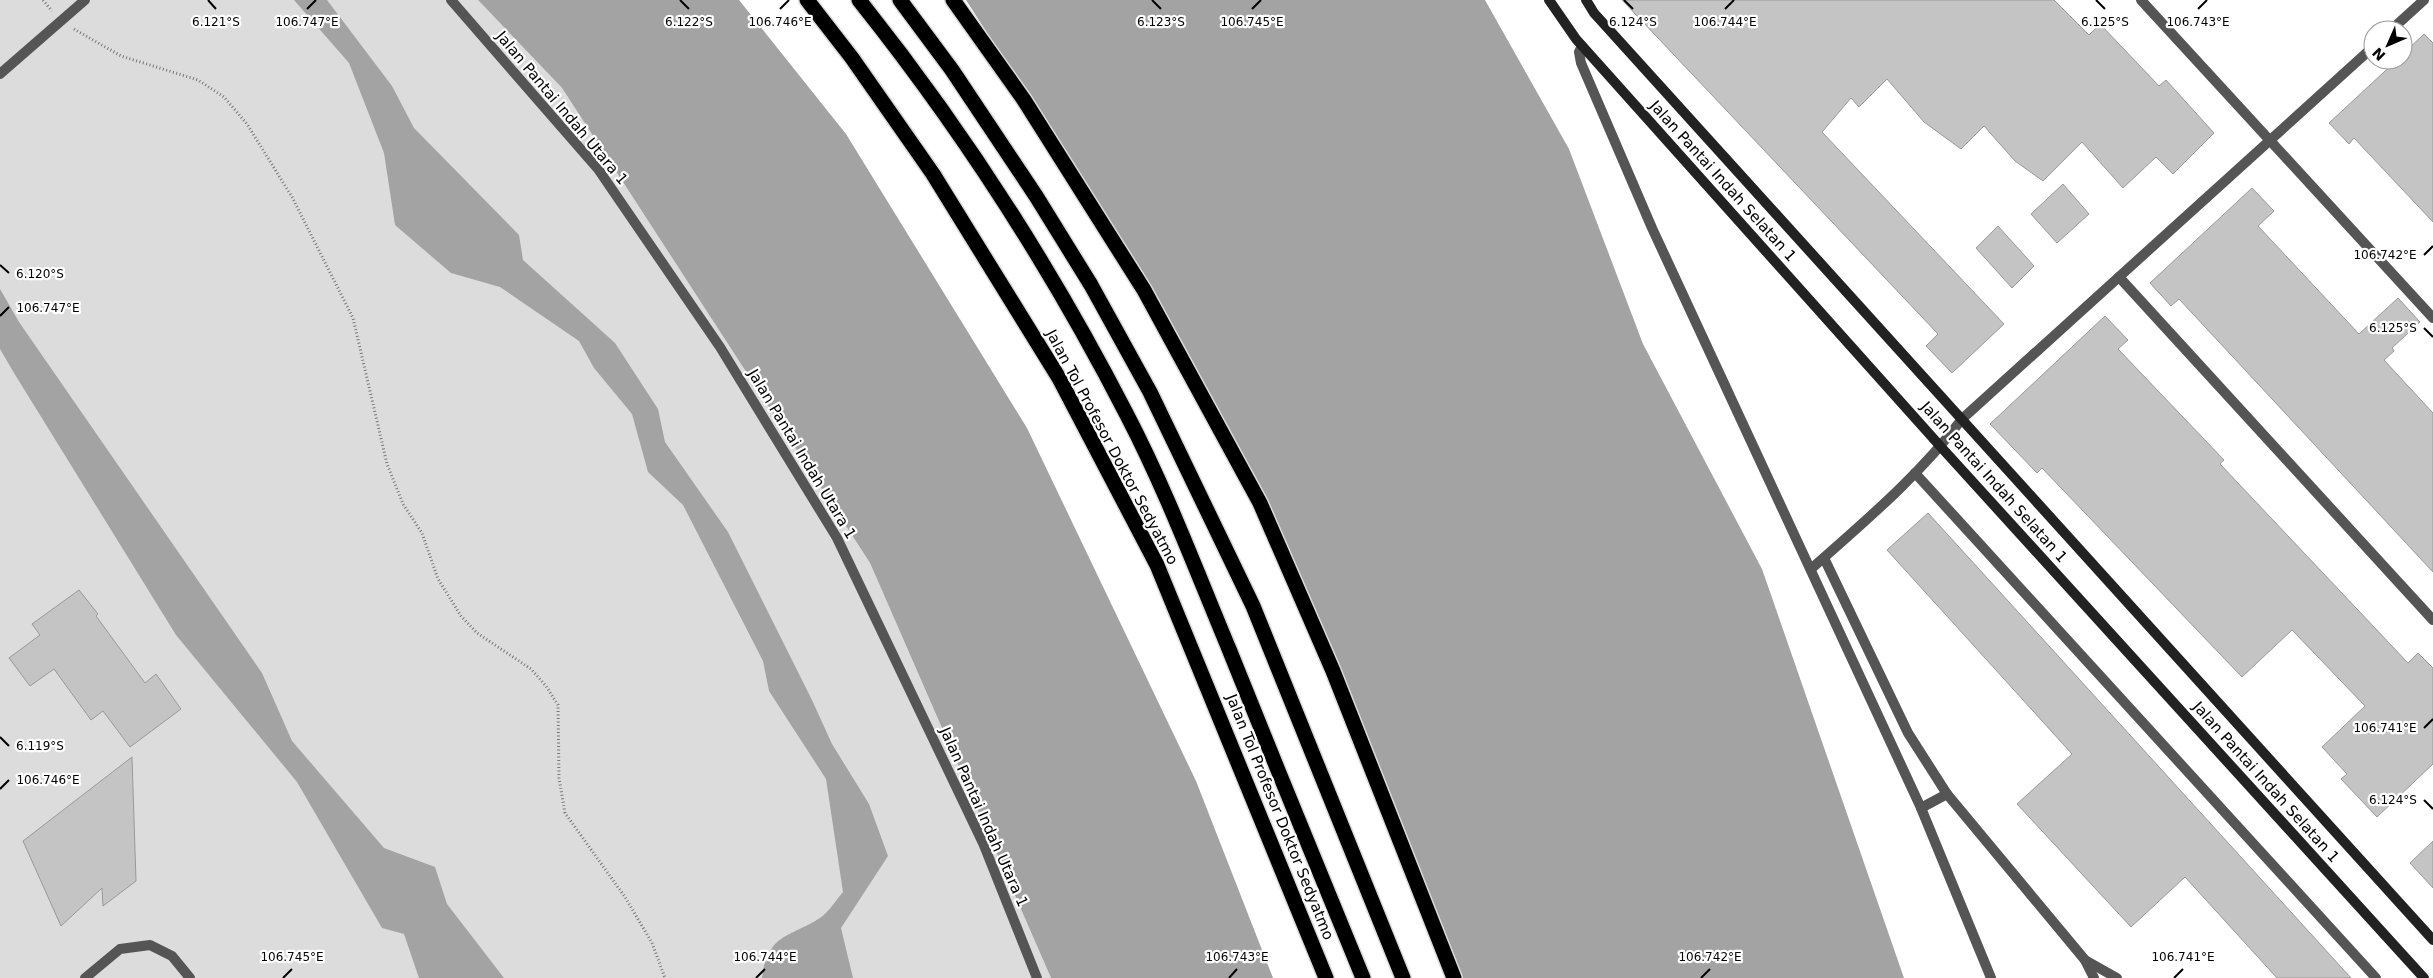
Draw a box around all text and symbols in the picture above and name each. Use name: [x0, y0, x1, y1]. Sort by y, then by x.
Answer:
text: 6.121°S: [192, 15, 240, 29]
text: 106.747°E: [275, 15, 339, 29]
text: 6.122°S: [665, 15, 713, 29]
text: 106.746°E: [748, 15, 812, 29]
text: 6.123°S: [1137, 15, 1185, 29]
text: 106.745°E: [1220, 15, 1284, 29]
text: 6.124°S: [1609, 15, 1657, 29]
text: 106.744°E: [1693, 15, 1757, 29]
text: 6.125°S: [2081, 15, 2129, 29]
text: 106.743°E: [2166, 15, 2230, 29]
north arrow: [2363, 20, 2413, 70]
street label: Jalan Pantai Indah Utara 1: [492, 27, 632, 188]
text: N: [2369, 44, 2389, 64]
street label: Jalan Pantai Indah Selatan 1: [1645, 96, 1800, 265]
text: 106.742°E: [2353, 248, 2417, 262]
text: 6.120°S: [16, 267, 64, 281]
text: 106.747°E: [16, 301, 80, 315]
text: 6.125°S: [2369, 321, 2417, 335]
street label: Jalan Tol Profesor Doktor Sedyatmo: [1042, 326, 1182, 568]
street label: Jalan Pantai Indah Utara 1: [744, 365, 860, 542]
street label: Jalan Pantai Indah Selatan 1: [1916, 397, 2071, 566]
street label: Jalan Tol Profesor Doktor Sedyatmo: [1222, 690, 1338, 943]
street label: Jalan Pantai Indah Selatan 1: [2188, 697, 2343, 866]
text: 106.741°E: [2353, 721, 2417, 735]
street label: Jalan Pantai Indah Utara 1: [936, 723, 1032, 910]
text: 6.119°S: [16, 739, 64, 753]
text: 106.746°E: [16, 773, 80, 787]
text: 6.124°S: [2369, 793, 2417, 807]
text: 106.745°E: [260, 950, 324, 964]
text: 106.744°E: [733, 950, 797, 964]
text: 106.743°E: [1205, 950, 1269, 964]
text: 106.742°E: [1678, 950, 1742, 964]
text: 106.741°E: [2151, 950, 2215, 964]

